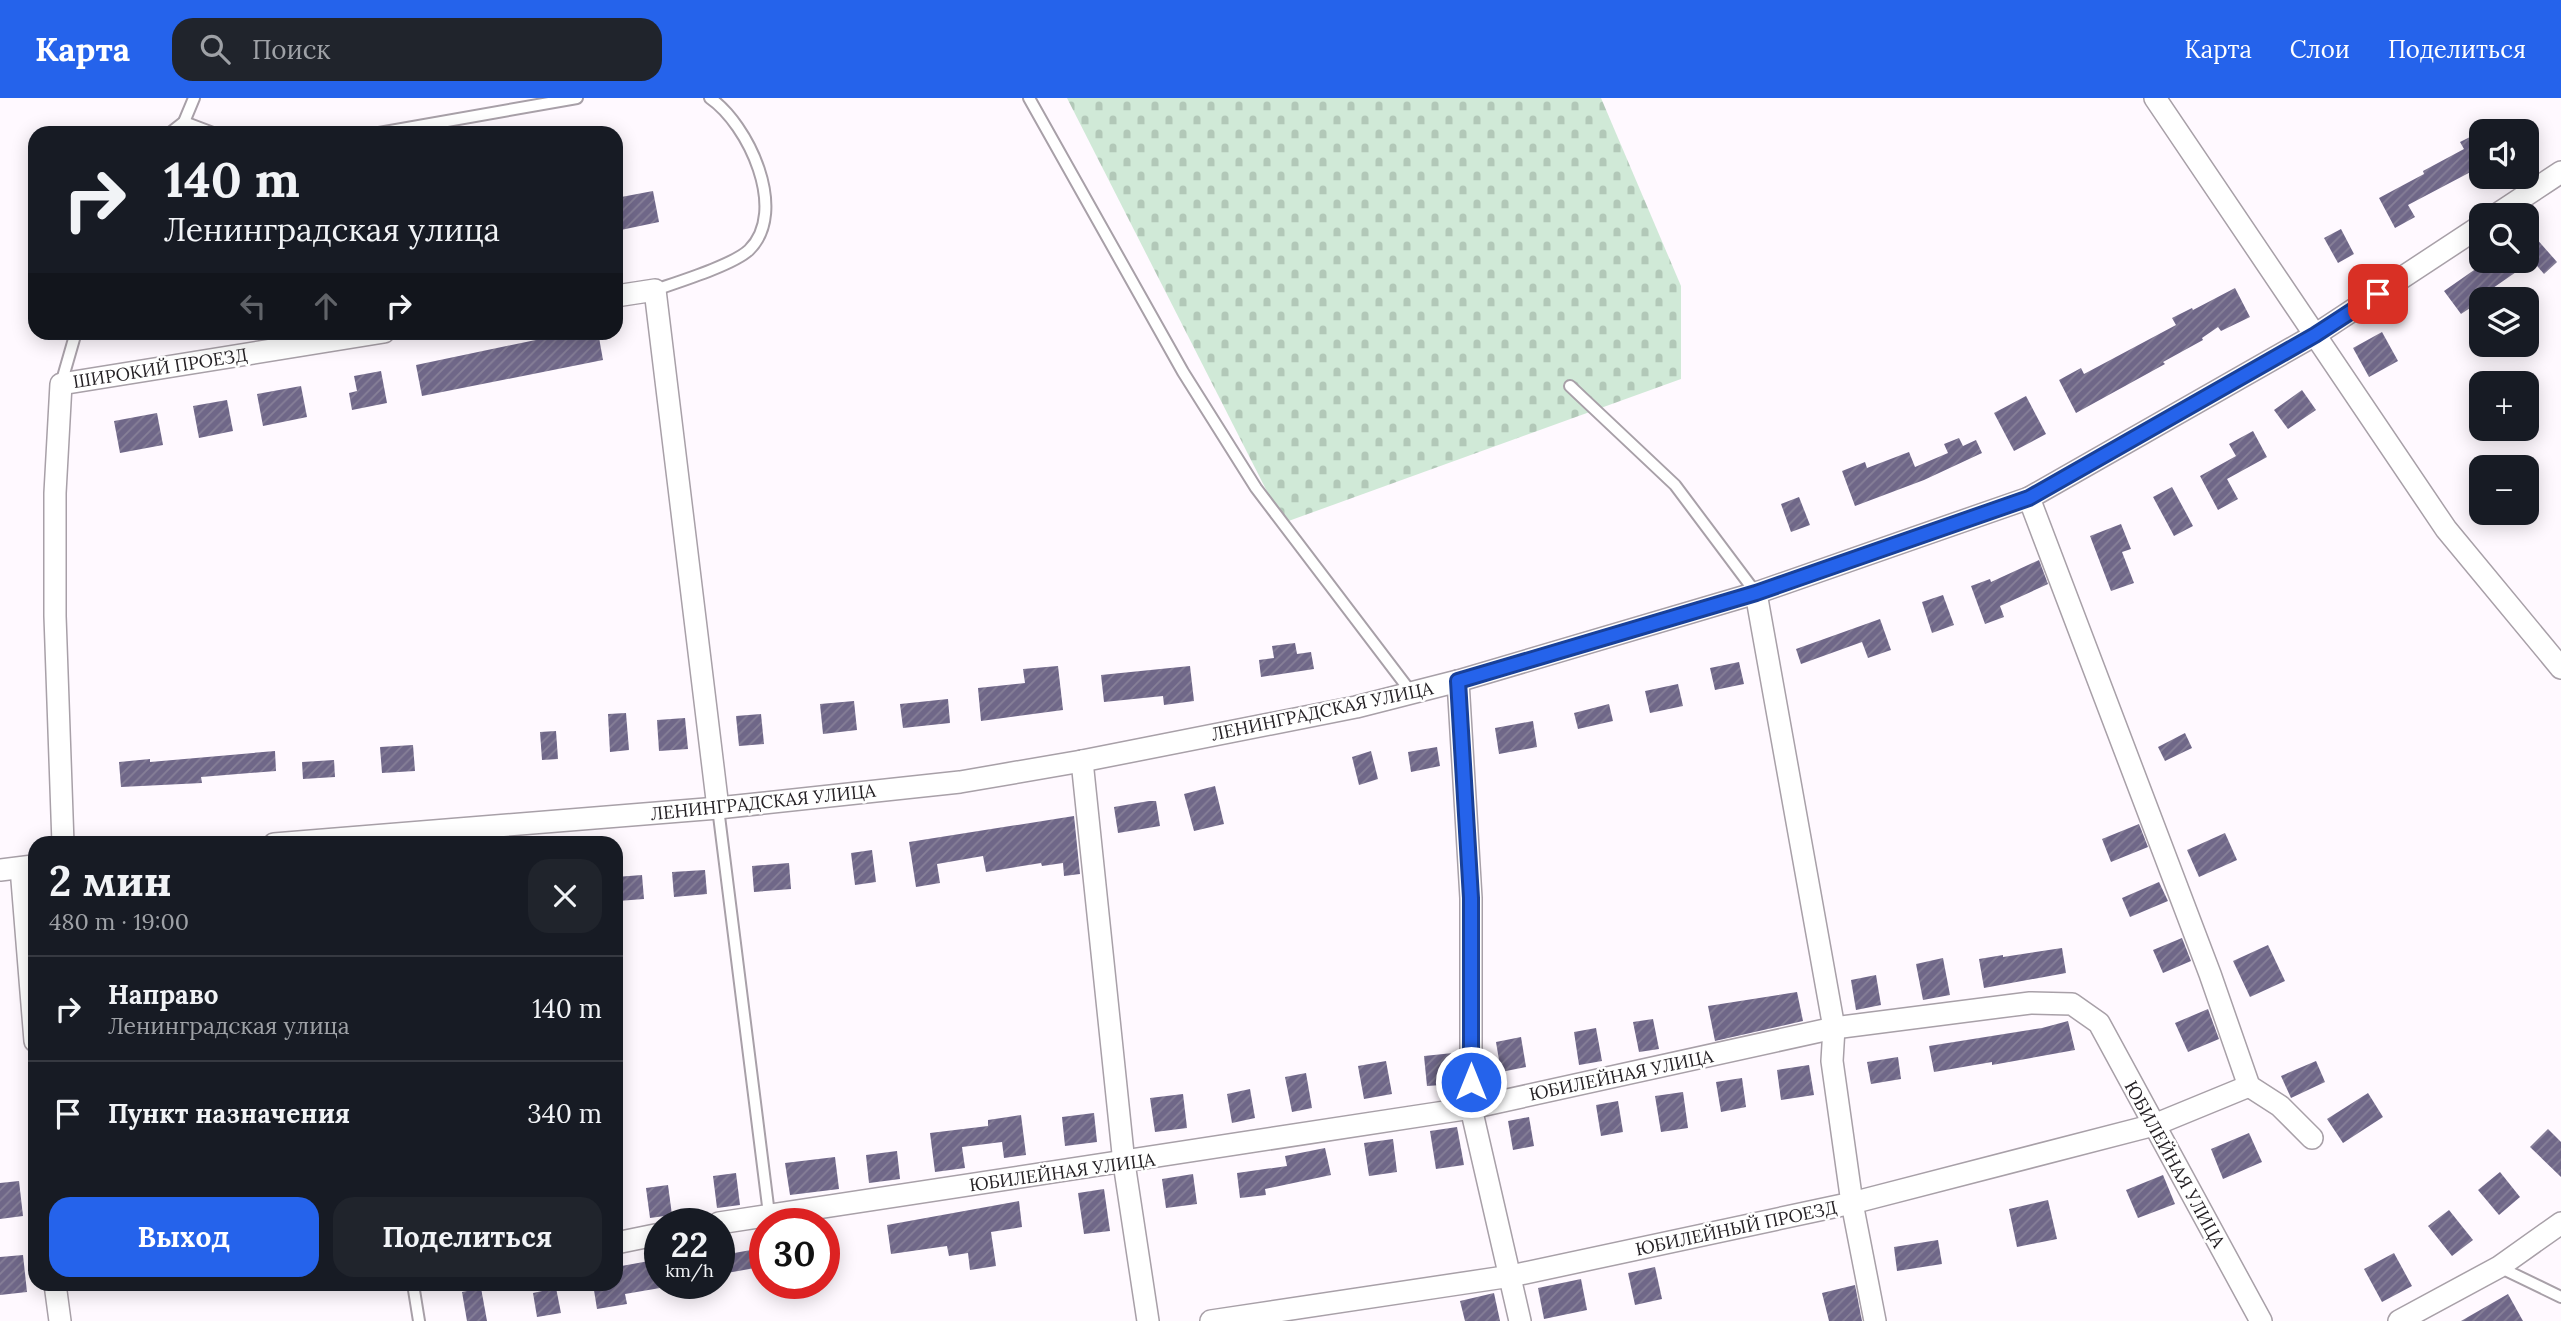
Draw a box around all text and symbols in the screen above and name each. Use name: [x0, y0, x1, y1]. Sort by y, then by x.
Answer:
search box: [172, 18, 662, 81]
text: Карта: [35, 28, 130, 70]
icon: search: [196, 30, 234, 68]
text: Поиск: [252, 33, 331, 66]
text: Карта: [2184, 34, 2252, 65]
text: Слои: [2290, 34, 2350, 65]
text: Поделиться: [2388, 34, 2526, 65]
map controls: [2469, 119, 2539, 525]
button: sound: [2469, 119, 2539, 189]
text: 140 m: [164, 148, 300, 210]
icon: right: [49, 154, 140, 245]
button: search: [2469, 203, 2539, 273]
text: Ленинградская улица: [164, 209, 500, 250]
pin: [2348, 264, 2408, 324]
icon: arrive: [2359, 275, 2397, 313]
icon: left: [234, 287, 272, 325]
icon: ahead: [307, 287, 345, 325]
icon: right: [380, 287, 418, 325]
button: layers: [2469, 287, 2539, 357]
street label: ШИРОКИЙ ПРОЕЗД: [71, 343, 249, 393]
button: +: [2469, 371, 2539, 441]
button: −: [2469, 455, 2539, 525]
street label: ЛЕНИНГРАДСКАЯ УЛИЦА: [1209, 676, 1436, 746]
street label: ЛЕНИНГРАДСКАЯ УЛИЦА: [649, 779, 877, 825]
text: 2 мин: [49, 854, 172, 908]
button: close: [528, 859, 602, 933]
text: 480 m · 19:00: [49, 907, 189, 936]
text: Направо: [108, 978, 219, 1011]
icon: right: [49, 990, 87, 1028]
text: 140 m: [532, 992, 602, 1025]
text: Ленинградская улица: [108, 1011, 350, 1040]
street label: ЮБИЛЕЙНАЯ УЛИЦА: [1527, 1044, 1716, 1106]
position arrow: [1434, 1045, 1508, 1119]
street label: ЮБИЛЕЙНАЯ УЛИЦА: [2120, 1076, 2231, 1252]
icon: arrive: [49, 1095, 87, 1133]
text: Пункт назначения: [108, 1097, 350, 1130]
text: 340 m: [527, 1097, 602, 1130]
street label: ЮБИЛЕЙНАЯ УЛИЦА: [968, 1147, 1157, 1196]
street label: ЮБИЛЕЙНЫЙ ПРОЕЗД: [1633, 1195, 1839, 1261]
button: Выход: [49, 1197, 319, 1277]
button: Поделиться: [333, 1197, 602, 1277]
speed limit sign: 30: [749, 1208, 840, 1299]
text: 22: [671, 1222, 708, 1267]
text: km/h: [665, 1259, 714, 1282]

